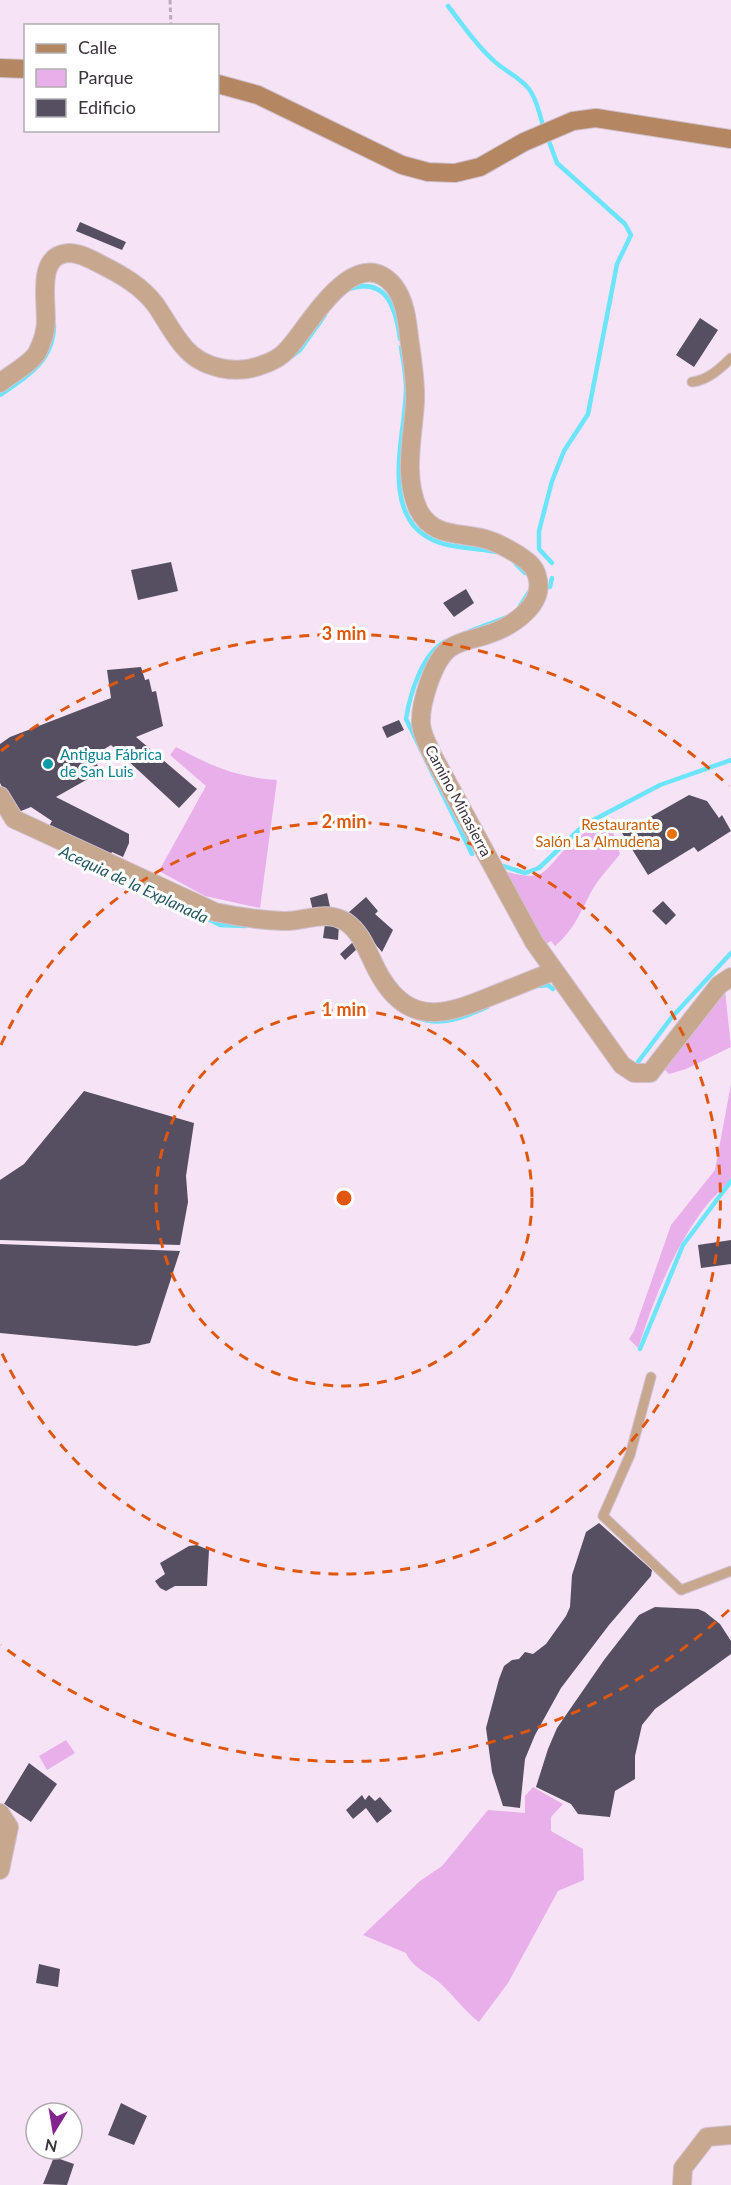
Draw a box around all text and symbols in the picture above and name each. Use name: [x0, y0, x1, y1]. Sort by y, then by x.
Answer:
legend: [24, 24, 219, 132]
text: Calle: [78, 36, 117, 58]
text: Parque: [78, 66, 133, 88]
text: Edificio: [78, 96, 136, 118]
text: 3 min: [322, 622, 366, 644]
street label: Camino Minasierra: [422, 742, 496, 859]
place label: Antigua Fábrica de San Luis: [60, 745, 162, 780]
marker: Antigua Fábrica de San Luis: [41, 757, 55, 771]
text: 2 min: [322, 810, 366, 832]
place label: Restaurante Salón La Almudena: [535, 815, 660, 850]
marker: Restaurante Salón La Almudena: [665, 827, 679, 841]
water label: Acequia de la Explanada: [56, 840, 212, 926]
text: 1 min: [322, 998, 366, 1020]
centre of rings: [334, 1188, 354, 1208]
north arrow: [24, 2101, 84, 2161]
text: N: [43, 2136, 59, 2157]

